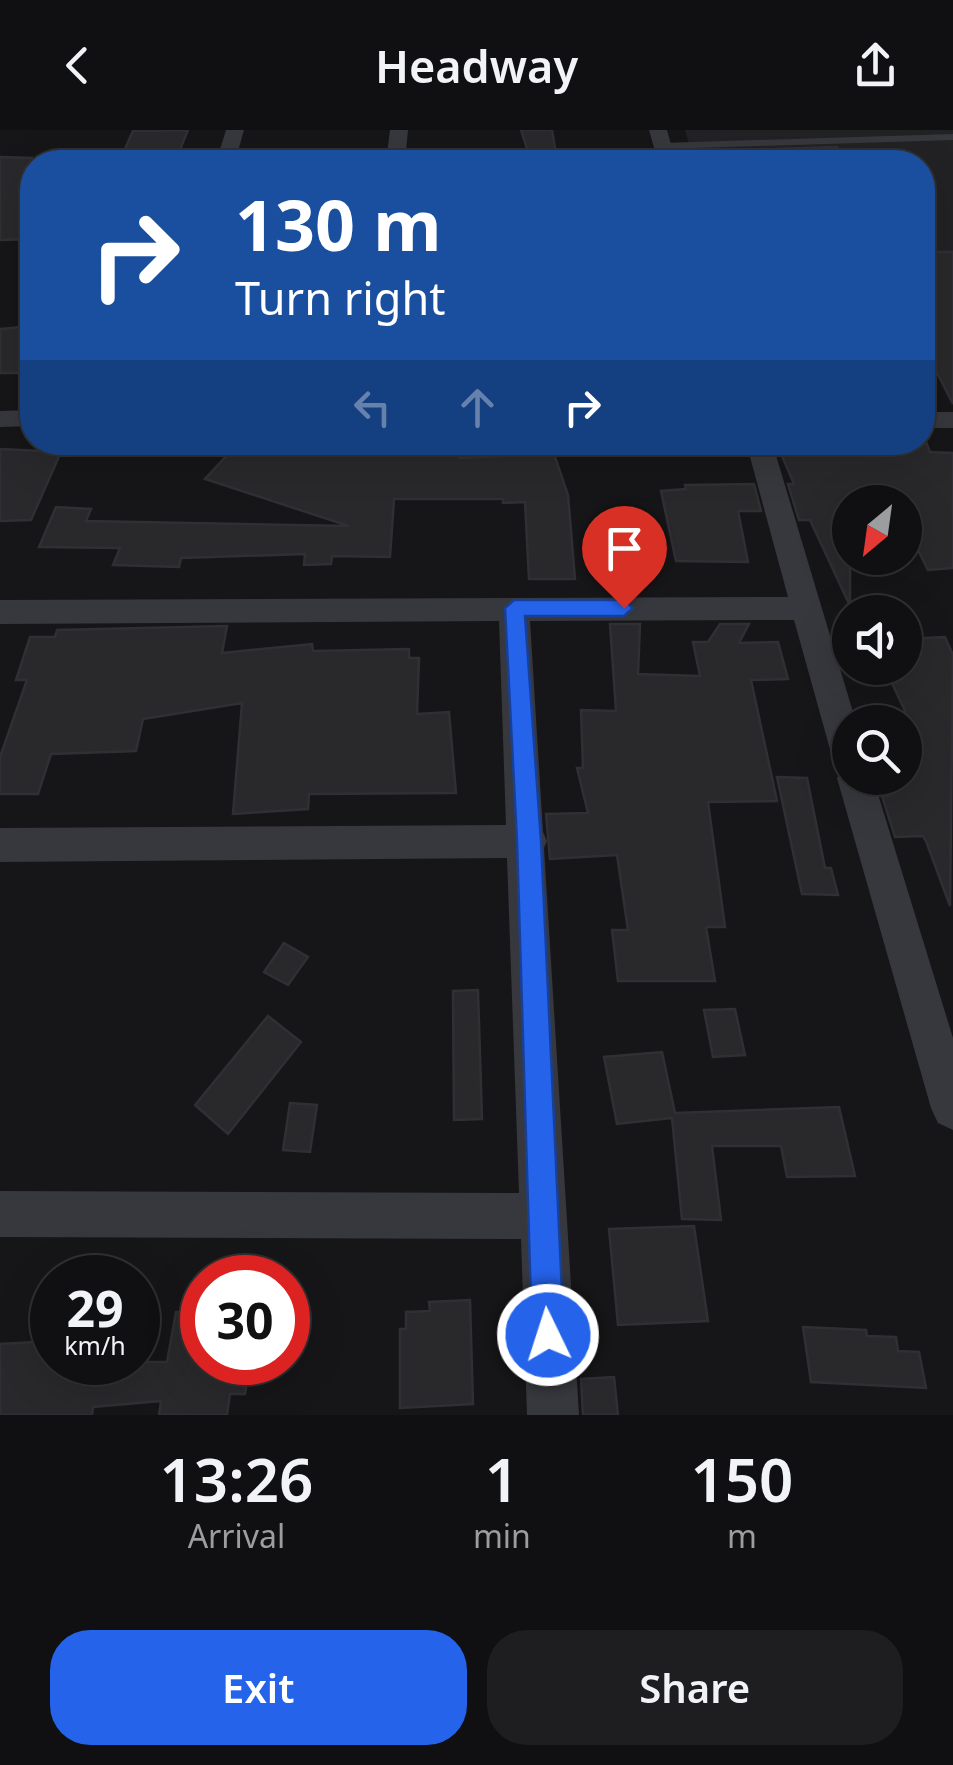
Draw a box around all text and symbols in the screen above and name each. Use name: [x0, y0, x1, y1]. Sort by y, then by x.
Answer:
text: Headway: [375, 35, 578, 96]
icon: back: [50, 38, 105, 93]
icon: share: [848, 38, 903, 93]
text: 130 m: [235, 176, 442, 272]
icon: right: [70, 190, 200, 320]
text: Turn right: [235, 267, 446, 328]
icon: left: [345, 380, 400, 435]
icon: ahead: [450, 380, 505, 435]
icon: right: [555, 380, 610, 435]
north arrow: [832, 485, 922, 575]
map controls: [832, 485, 922, 795]
pin: [582, 506, 667, 609]
icon: arrive: [597, 521, 652, 576]
button: sound: [832, 595, 922, 685]
button: search: [832, 705, 922, 795]
speed limit sign: 30: [180, 1255, 310, 1385]
text: 29: [66, 1274, 124, 1342]
position arrow: [496, 1283, 600, 1387]
text: km/h: [64, 1328, 126, 1362]
text: 13:26: [160, 1438, 313, 1520]
text: 1: [485, 1438, 519, 1520]
text: 150: [690, 1438, 793, 1520]
text: Arrival: [188, 1514, 285, 1557]
text: min: [473, 1514, 531, 1557]
text: m: [727, 1514, 757, 1557]
button: Exit: [50, 1630, 467, 1745]
button: Share: [487, 1630, 903, 1745]

